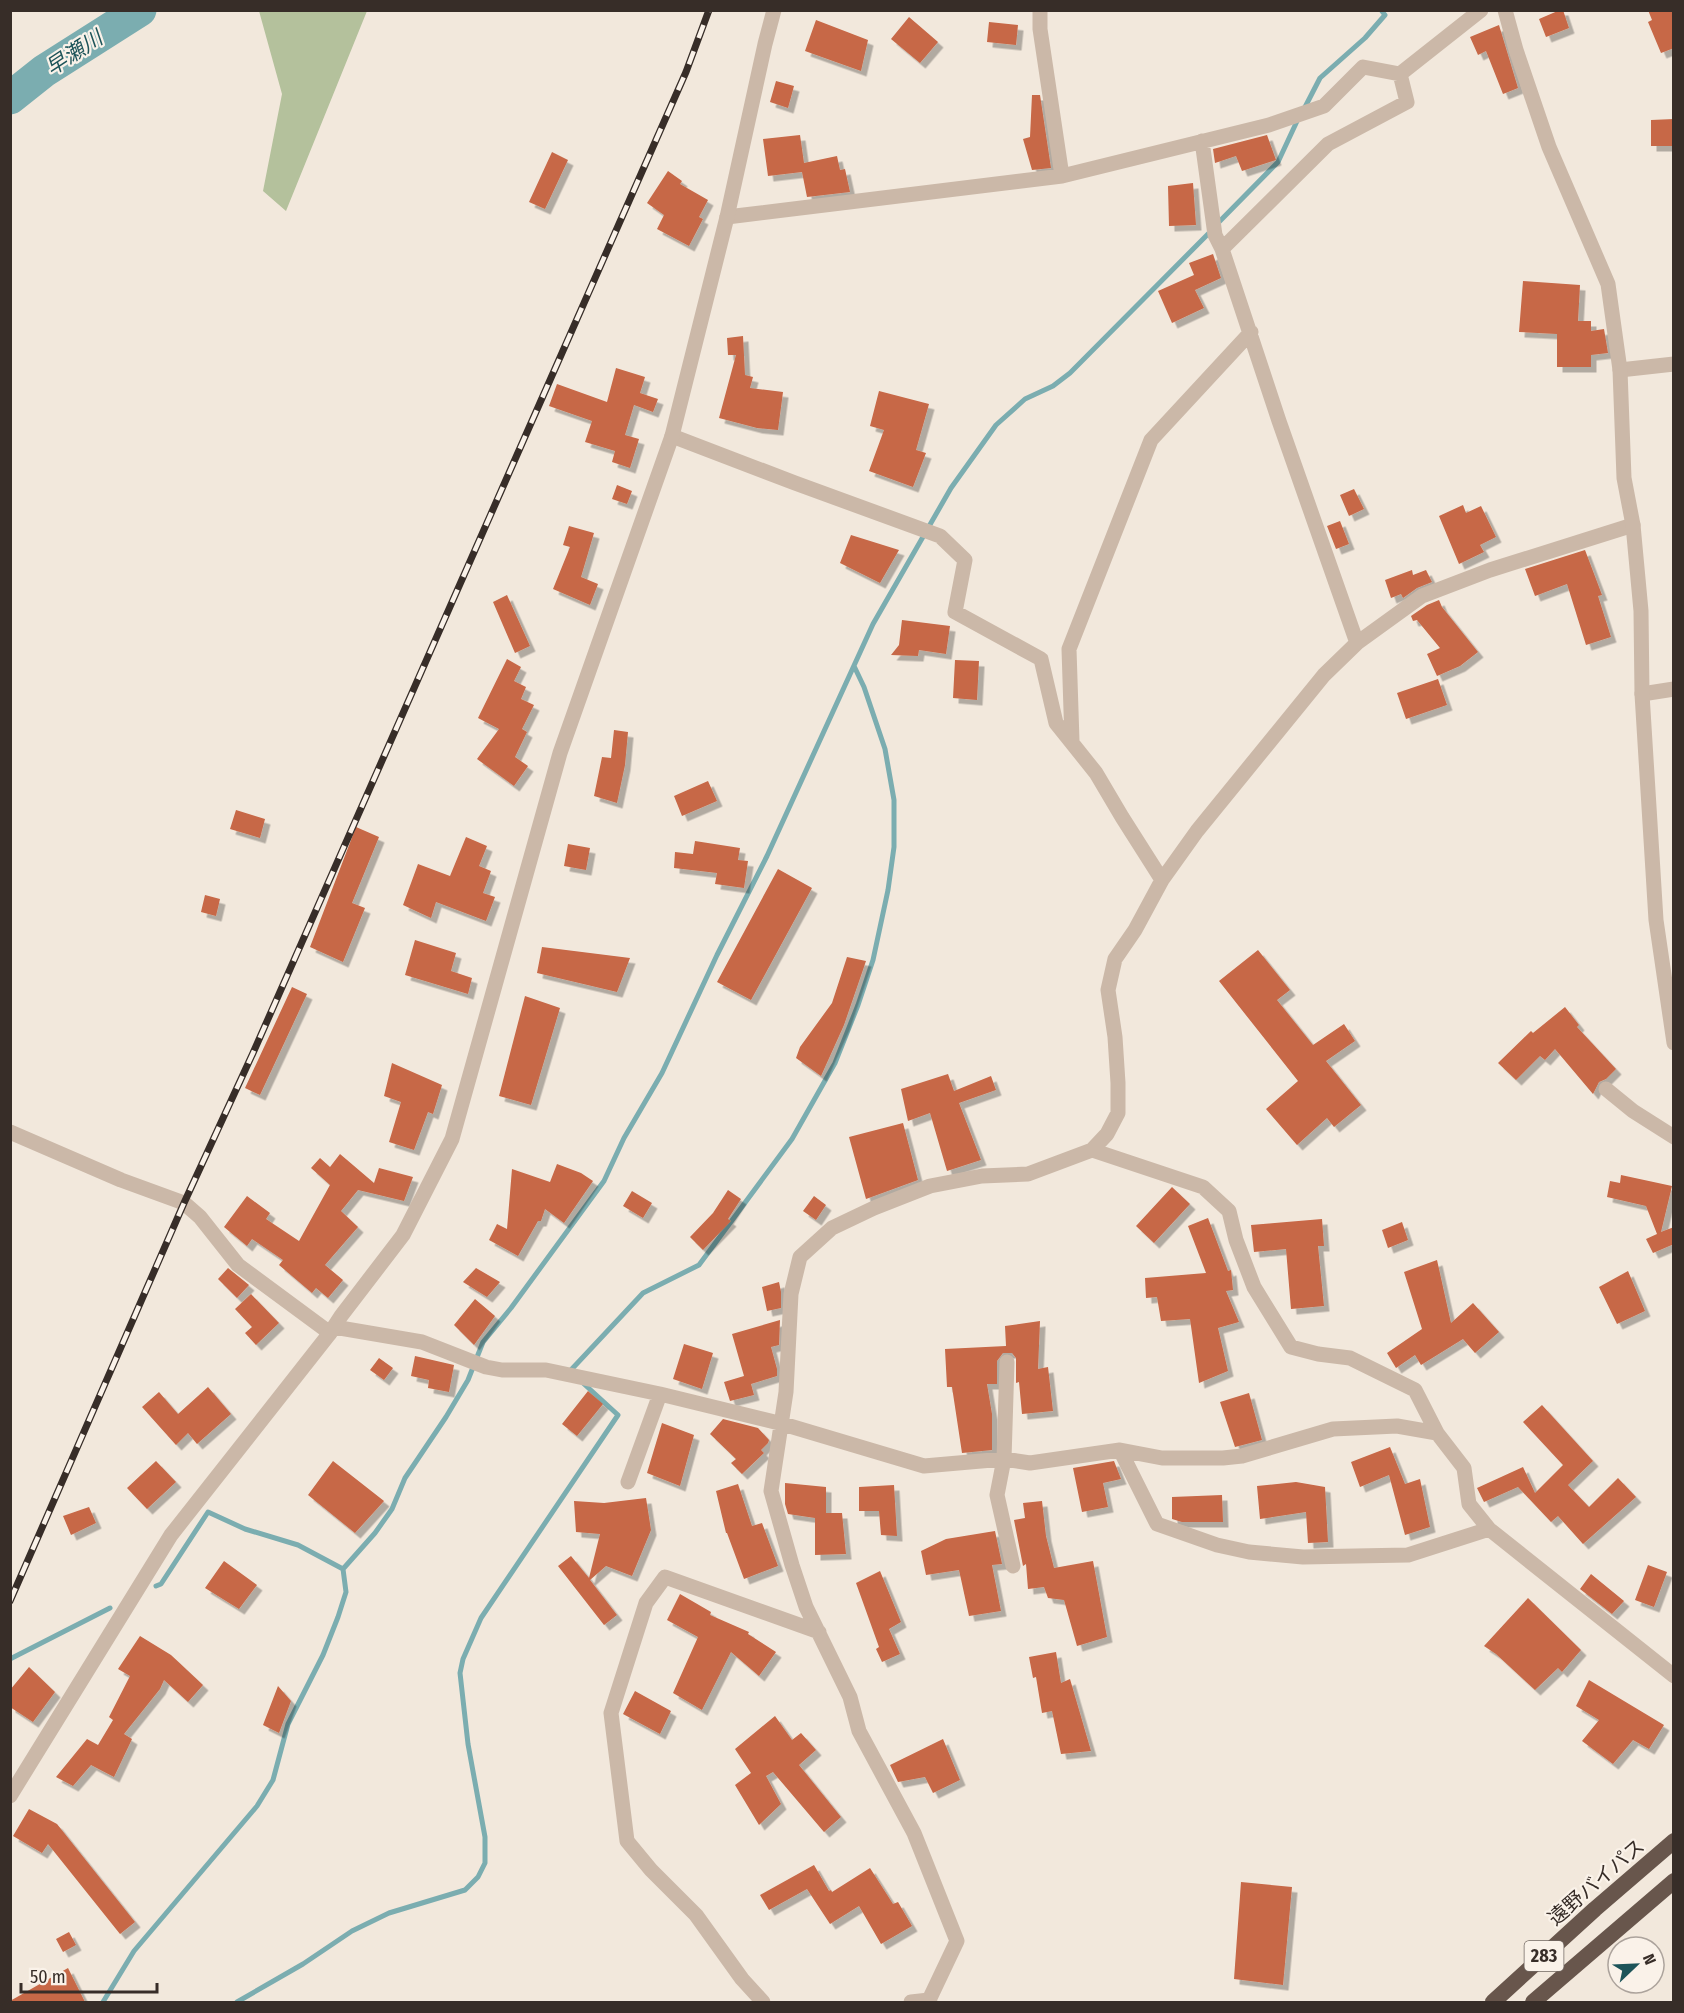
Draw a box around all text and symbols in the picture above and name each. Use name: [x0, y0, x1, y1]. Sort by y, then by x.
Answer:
water label: 早瀬川: [41, 24, 109, 81]
street label: 遠野バイパス: [1543, 1834, 1649, 1930]
north arrow: [1606, 1935, 1666, 1995]
road number: 283: [1524, 1941, 1564, 1971]
text: N: [1639, 1951, 1660, 1967]
scale bar: [21, 1956, 158, 1994]
text: 50 m: [30, 1966, 66, 1988]

